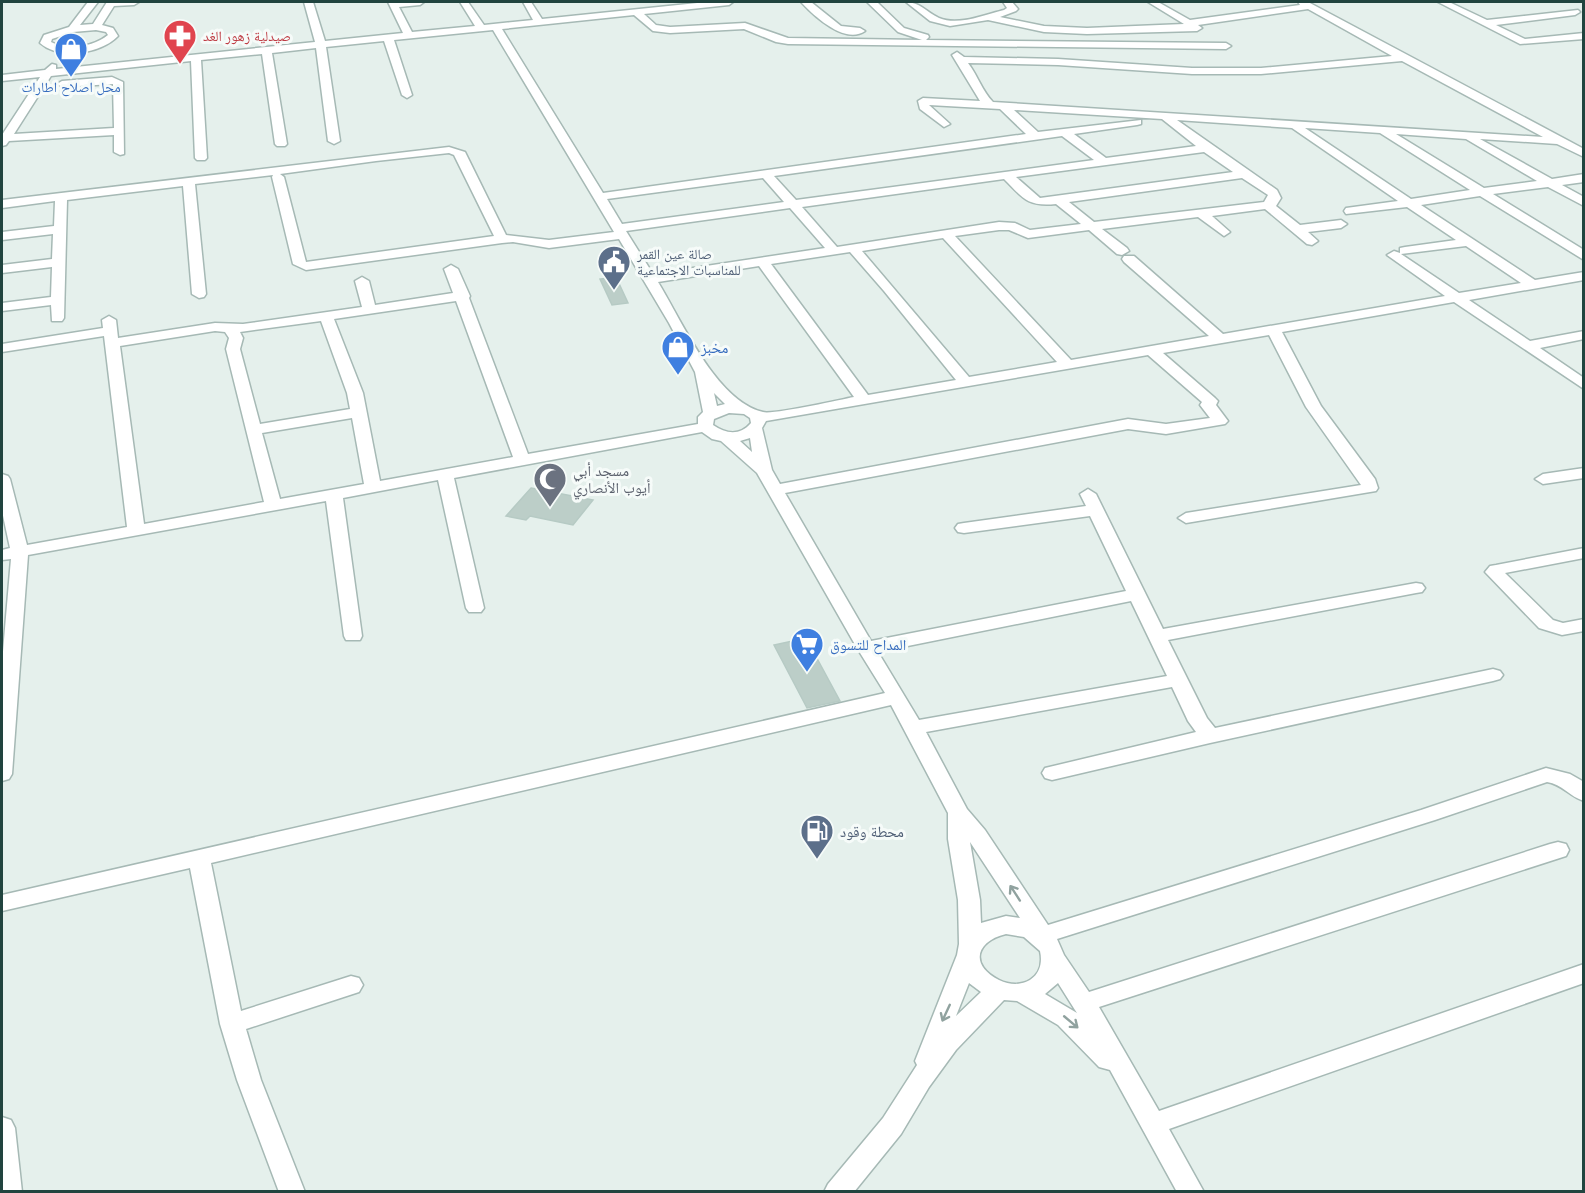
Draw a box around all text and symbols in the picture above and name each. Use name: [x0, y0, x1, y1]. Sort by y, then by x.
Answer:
pharmacy icon: صيدلية زهور الغد: [162, 18, 198, 65]
place label: صيدلية زهور الغد: [203, 28, 291, 45]
shop icon: محل اصلاح اطارات: [53, 31, 89, 78]
place label: محل اصلاح اطارات: [21, 79, 121, 97]
public building icon: صالة عين القمر للمناسبات الاجتماعية: [596, 244, 632, 291]
place label: صالة عين القمر للمناسبات الاجتماعية: [636, 246, 741, 278]
shop icon: مخبز: [660, 329, 696, 376]
place label: مخبز: [700, 339, 728, 357]
mosque icon: مسجد أبي أيوب الأنصاري: [532, 461, 568, 508]
place label: مسجد أبي أيوب الأنصاري: [573, 462, 651, 499]
supermarket icon: المداح للتسوق: [789, 626, 825, 673]
place label: المداح للتسوق: [830, 636, 906, 655]
fuel station icon: محطة وقود: [799, 813, 835, 860]
place label: محطة وقود: [840, 823, 904, 841]
one-way arrow: [1008, 885, 1020, 902]
one-way arrow: [940, 1003, 952, 1021]
one-way arrow: [1063, 1015, 1078, 1029]

